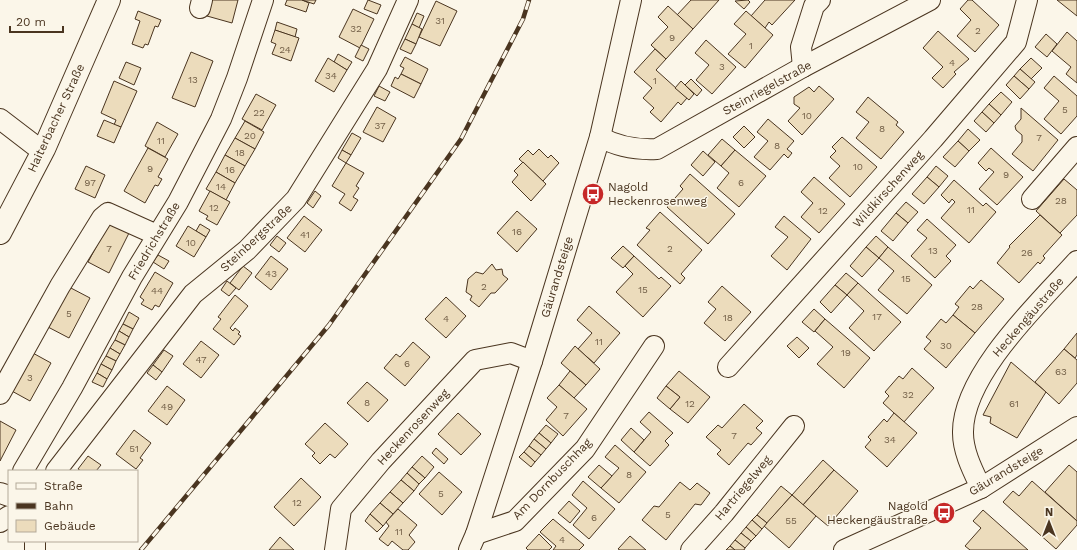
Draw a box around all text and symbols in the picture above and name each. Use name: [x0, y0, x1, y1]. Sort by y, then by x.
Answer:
scale bar: [10, 8, 63, 34]
text: 20 m: [16, 15, 46, 29]
house number: 31: [435, 15, 445, 26]
house number: 32: [350, 23, 362, 34]
house number: 2: [975, 25, 981, 36]
house number: 9: [669, 32, 675, 43]
house number: 1: [749, 40, 753, 51]
house number: 24: [279, 44, 291, 55]
house number: 4: [949, 57, 955, 68]
street label: Steinriegelstraße: [720, 58, 814, 118]
street label: Haiterbacher Straße: [25, 61, 87, 175]
house number: 3: [719, 61, 725, 72]
house number: 34: [325, 70, 337, 81]
house number: 13: [188, 74, 198, 85]
house number: 1: [653, 75, 657, 86]
house number: 5: [1062, 104, 1068, 115]
house number: 22: [253, 107, 265, 118]
house number: 10: [802, 110, 812, 121]
house number: 37: [374, 120, 386, 131]
house number: 8: [879, 123, 885, 134]
house number: 20: [244, 130, 256, 141]
house number: 7: [1036, 132, 1042, 143]
house number: 11: [157, 135, 165, 146]
house number: 8: [774, 140, 780, 151]
house number: 18: [235, 147, 245, 158]
street label: Wildkirschenweg: [850, 147, 927, 230]
house number: 10: [853, 161, 863, 172]
house number: 9: [147, 163, 153, 174]
house number: 16: [225, 164, 235, 175]
house number: 9: [1003, 169, 1009, 180]
house number: 97: [84, 177, 96, 188]
house number: 6: [738, 177, 744, 188]
place label: Nagold Heckenrosenweg: [608, 180, 708, 208]
house number: 14: [216, 181, 226, 192]
bus stop icon: Nagold Heckenrosenweg: [580, 181, 606, 207]
house number: 28: [1055, 195, 1067, 206]
street label: Friedrichstraße: [125, 199, 183, 283]
street label: Steinbergstraße: [217, 201, 295, 275]
house number: 12: [209, 202, 219, 213]
house number: 11: [967, 204, 975, 215]
house number: 12: [818, 205, 828, 216]
house number: 16: [512, 226, 522, 237]
house number: 41: [300, 229, 310, 240]
street label: Gäurandsteige: [538, 235, 576, 319]
house number: 10: [186, 237, 196, 248]
house number: 7: [106, 243, 112, 254]
house number: 2: [667, 243, 673, 254]
house number: 13: [928, 245, 938, 256]
house number: 26: [1021, 247, 1033, 258]
house number: 43: [265, 268, 277, 279]
house number: 15: [901, 273, 911, 284]
street label: Heckengäustraße: [990, 274, 1066, 360]
house number: 2: [481, 281, 487, 292]
house number: 15: [638, 284, 648, 295]
house number: 44: [151, 285, 163, 296]
house number: 28: [971, 301, 983, 312]
house number: 5: [66, 308, 72, 319]
house number: 17: [872, 311, 882, 322]
house number: 18: [723, 312, 733, 323]
house number: 4: [443, 313, 449, 324]
house number: 11: [595, 336, 603, 347]
house number: 30: [940, 340, 952, 351]
house number: 19: [841, 347, 851, 358]
house number: 47: [195, 354, 207, 365]
house number: 6: [404, 358, 410, 369]
house number: 63: [1055, 366, 1067, 377]
house number: 3: [27, 372, 33, 383]
street label: Heckenrosenweg: [374, 386, 452, 468]
house number: 32: [902, 389, 914, 400]
house number: 8: [364, 397, 370, 408]
house number: 12: [685, 398, 695, 409]
house number: 61: [1009, 398, 1019, 409]
house number: 49: [161, 401, 173, 412]
house number: 7: [563, 410, 569, 421]
house number: 7: [731, 430, 737, 441]
house number: 34: [884, 434, 896, 445]
street label: Am Dornbuschhag: [510, 435, 595, 523]
house number: 51: [129, 443, 139, 454]
street label: Gäurandsteige: [966, 443, 1046, 499]
street label: Hartriegelweg: [712, 452, 774, 523]
house number: 8: [626, 469, 632, 480]
legend: [8, 470, 138, 542]
text: Straße: [44, 479, 83, 493]
house number: 5: [438, 488, 444, 499]
house number: 12: [292, 497, 302, 508]
text: Bahn: [44, 499, 73, 513]
place label: Nagold Heckengäustraße: [827, 499, 928, 527]
bus stop icon: Nagold Heckengäustraße: [931, 500, 957, 526]
north arrow: [1029, 502, 1069, 542]
text: N: [1045, 506, 1053, 519]
house number: 5: [665, 509, 671, 520]
house number: 6: [591, 512, 597, 523]
house number: 55: [785, 515, 797, 526]
text: Gebäude: [44, 519, 96, 533]
house number: 11: [395, 526, 403, 537]
house number: 4: [559, 534, 565, 545]

